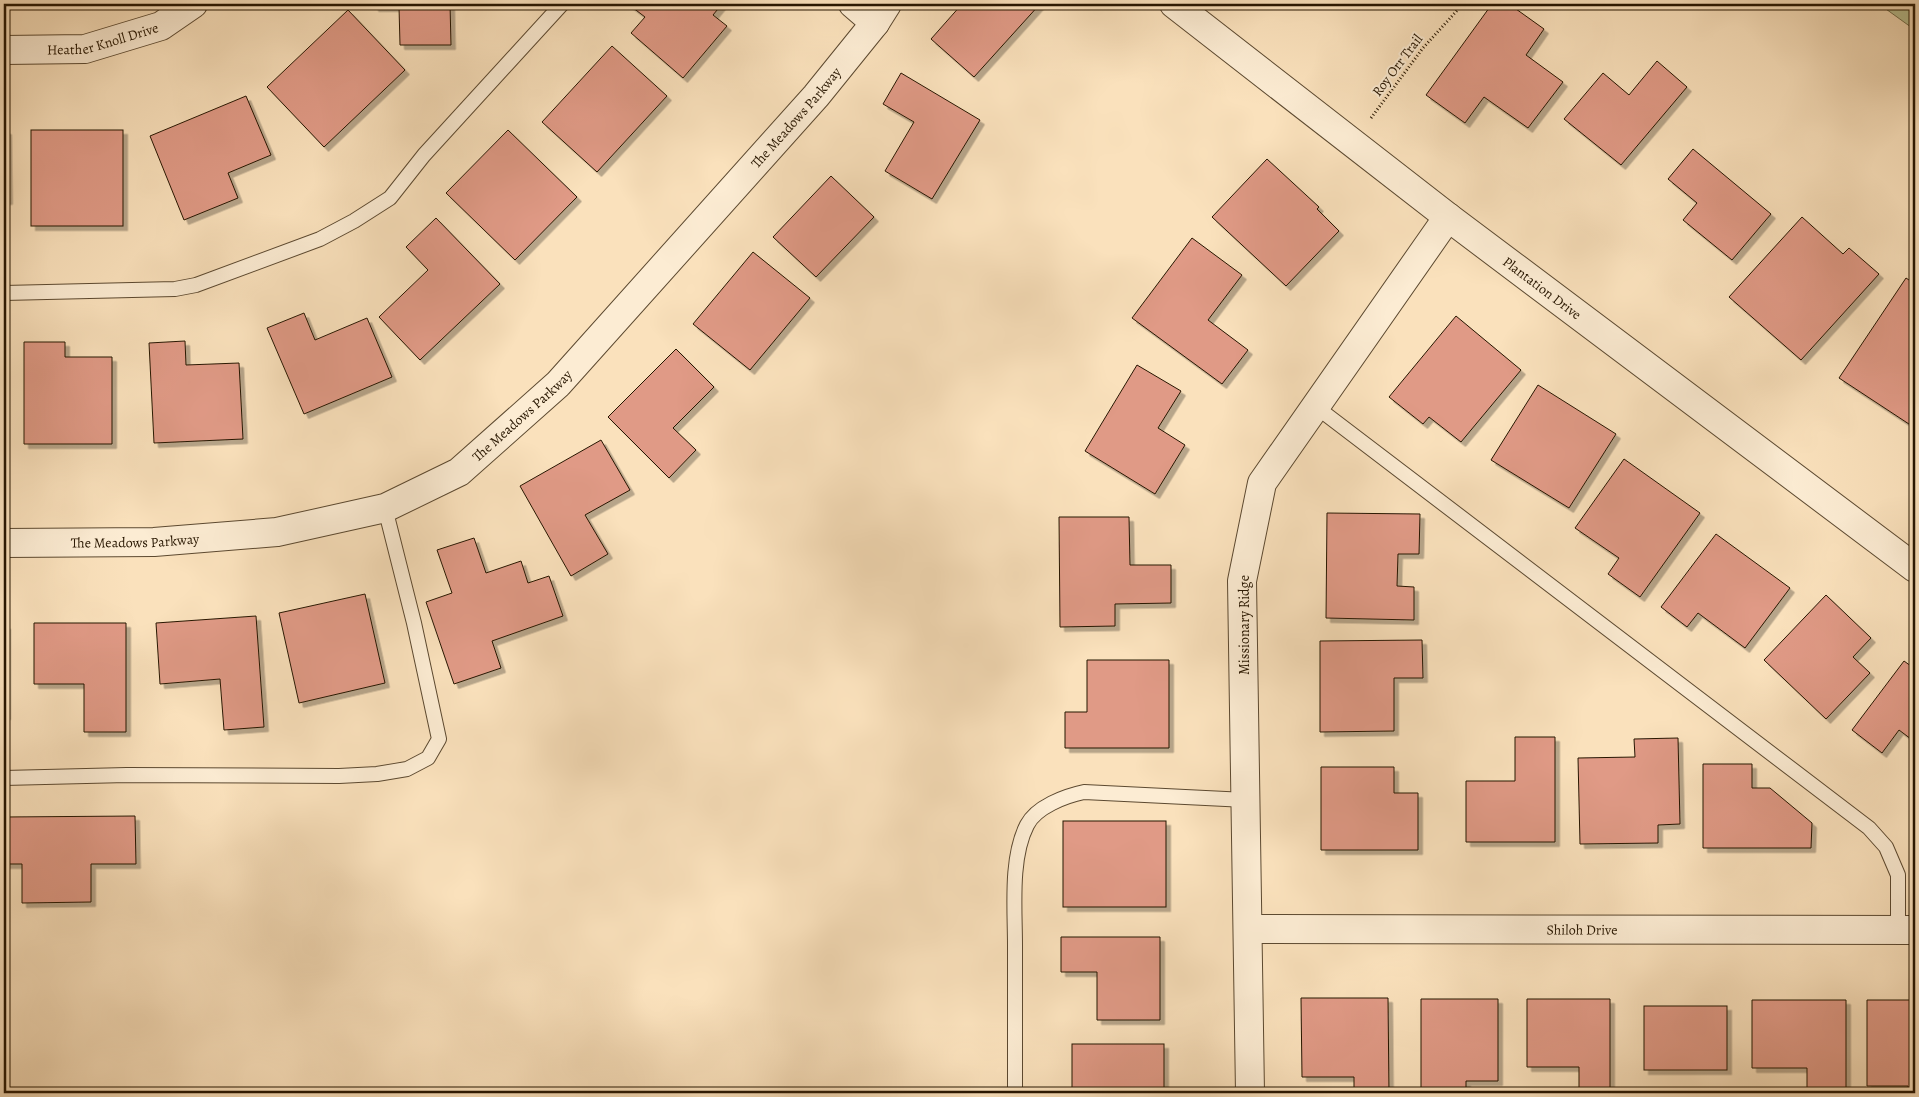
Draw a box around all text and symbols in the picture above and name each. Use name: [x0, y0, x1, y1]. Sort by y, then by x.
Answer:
street label: Heather Knoll Drive: [47, 18, 161, 59]
street label: Roy Orr Trail: [1368, 30, 1427, 100]
street label: The Meadows Parkway: [747, 63, 846, 172]
street label: Plantation Drive: [1499, 252, 1585, 324]
street label: The Meadows Parkway: [468, 365, 577, 466]
street label: The Meadows Parkway: [71, 529, 201, 553]
street label: Missionary Ridge: [1235, 575, 1254, 675]
street label: Shiloh Drive: [1547, 920, 1617, 940]

